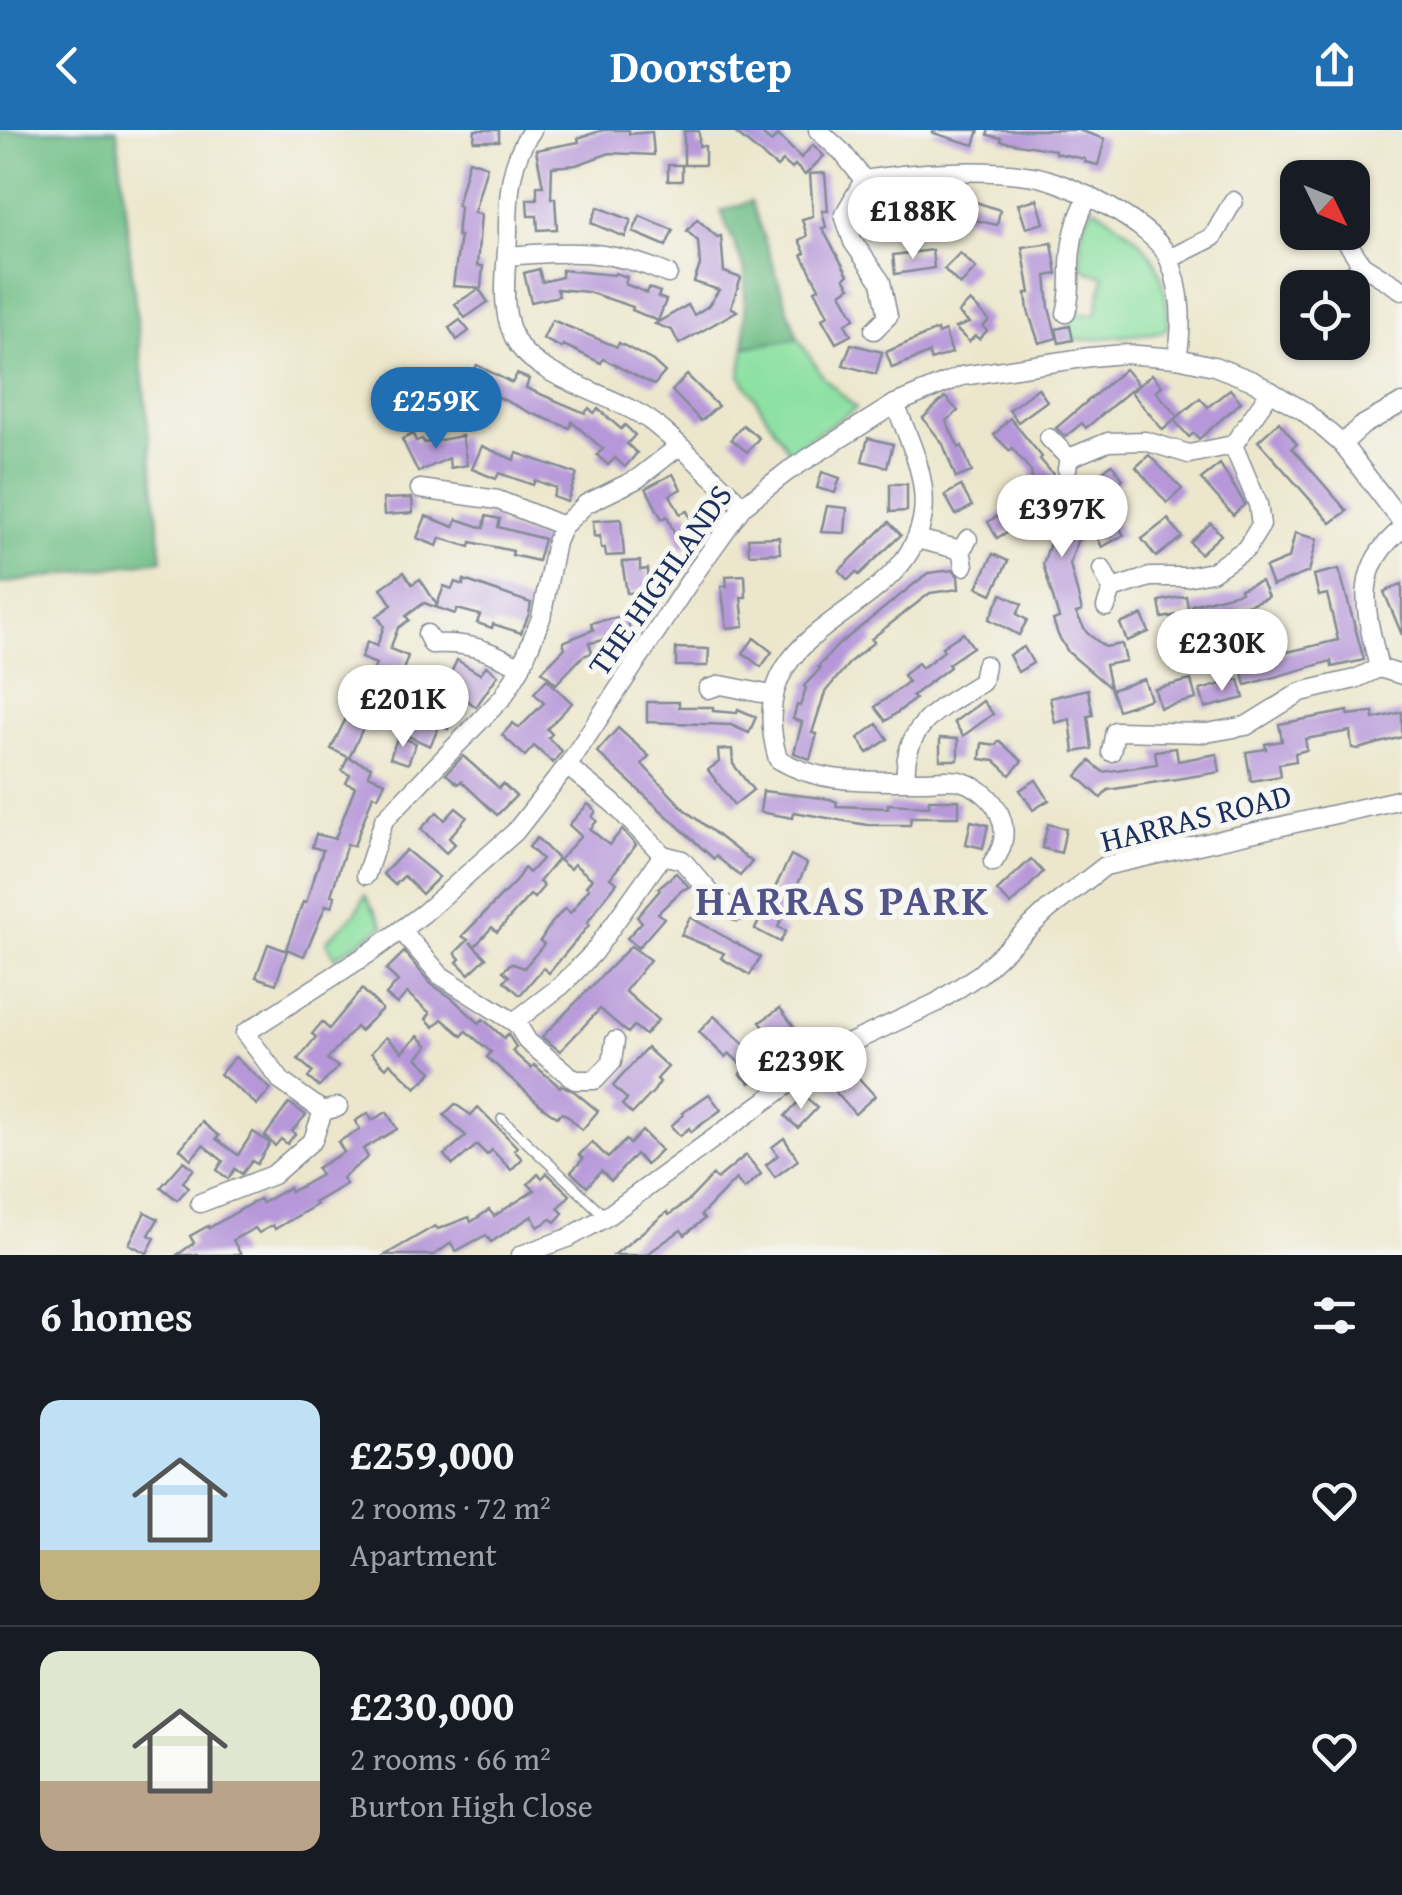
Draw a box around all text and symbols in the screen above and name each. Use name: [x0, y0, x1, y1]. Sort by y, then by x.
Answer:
text: Doorstep: [610, 33, 792, 98]
icon: back: [40, 38, 95, 93]
icon: share: [1307, 38, 1362, 93]
north arrow: [1280, 160, 1370, 250]
map controls: [1280, 160, 1370, 360]
pin: £188K: [843, 177, 983, 262]
text: £188K: [870, 186, 956, 233]
button: locate: [1280, 270, 1370, 360]
pin: £259K: [366, 367, 506, 452]
text: £259K: [393, 376, 479, 423]
street label: THE HIGHLANDS: [576, 474, 743, 685]
pin: £397K: [992, 475, 1132, 560]
text: £397K: [1019, 484, 1105, 531]
pin: £230K: [1152, 609, 1292, 694]
text: £230K: [1179, 618, 1265, 665]
pin: £201K: [333, 665, 473, 750]
text: £201K: [360, 674, 446, 721]
street label: HARRAS ROAD: [1095, 771, 1296, 864]
district label: HARRAS PARK: [696, 869, 990, 930]
pin: £239K: [731, 1027, 871, 1112]
text: £239K: [758, 1036, 844, 1083]
text: 6 homes: [40, 1285, 193, 1346]
icon: filters: [1307, 1288, 1362, 1343]
text: £259,000: [350, 1423, 514, 1484]
icon: home: [120, 1440, 240, 1560]
icon: heart: [1307, 1473, 1362, 1528]
text: 2 rooms · 72 m²: [350, 1484, 551, 1531]
text: Apartment: [350, 1531, 497, 1578]
text: £230,000: [350, 1674, 514, 1735]
icon: home: [120, 1691, 240, 1811]
icon: heart: [1307, 1724, 1362, 1779]
text: 2 rooms · 66 m²: [350, 1735, 551, 1782]
text: Burton High Close: [350, 1782, 593, 1829]

